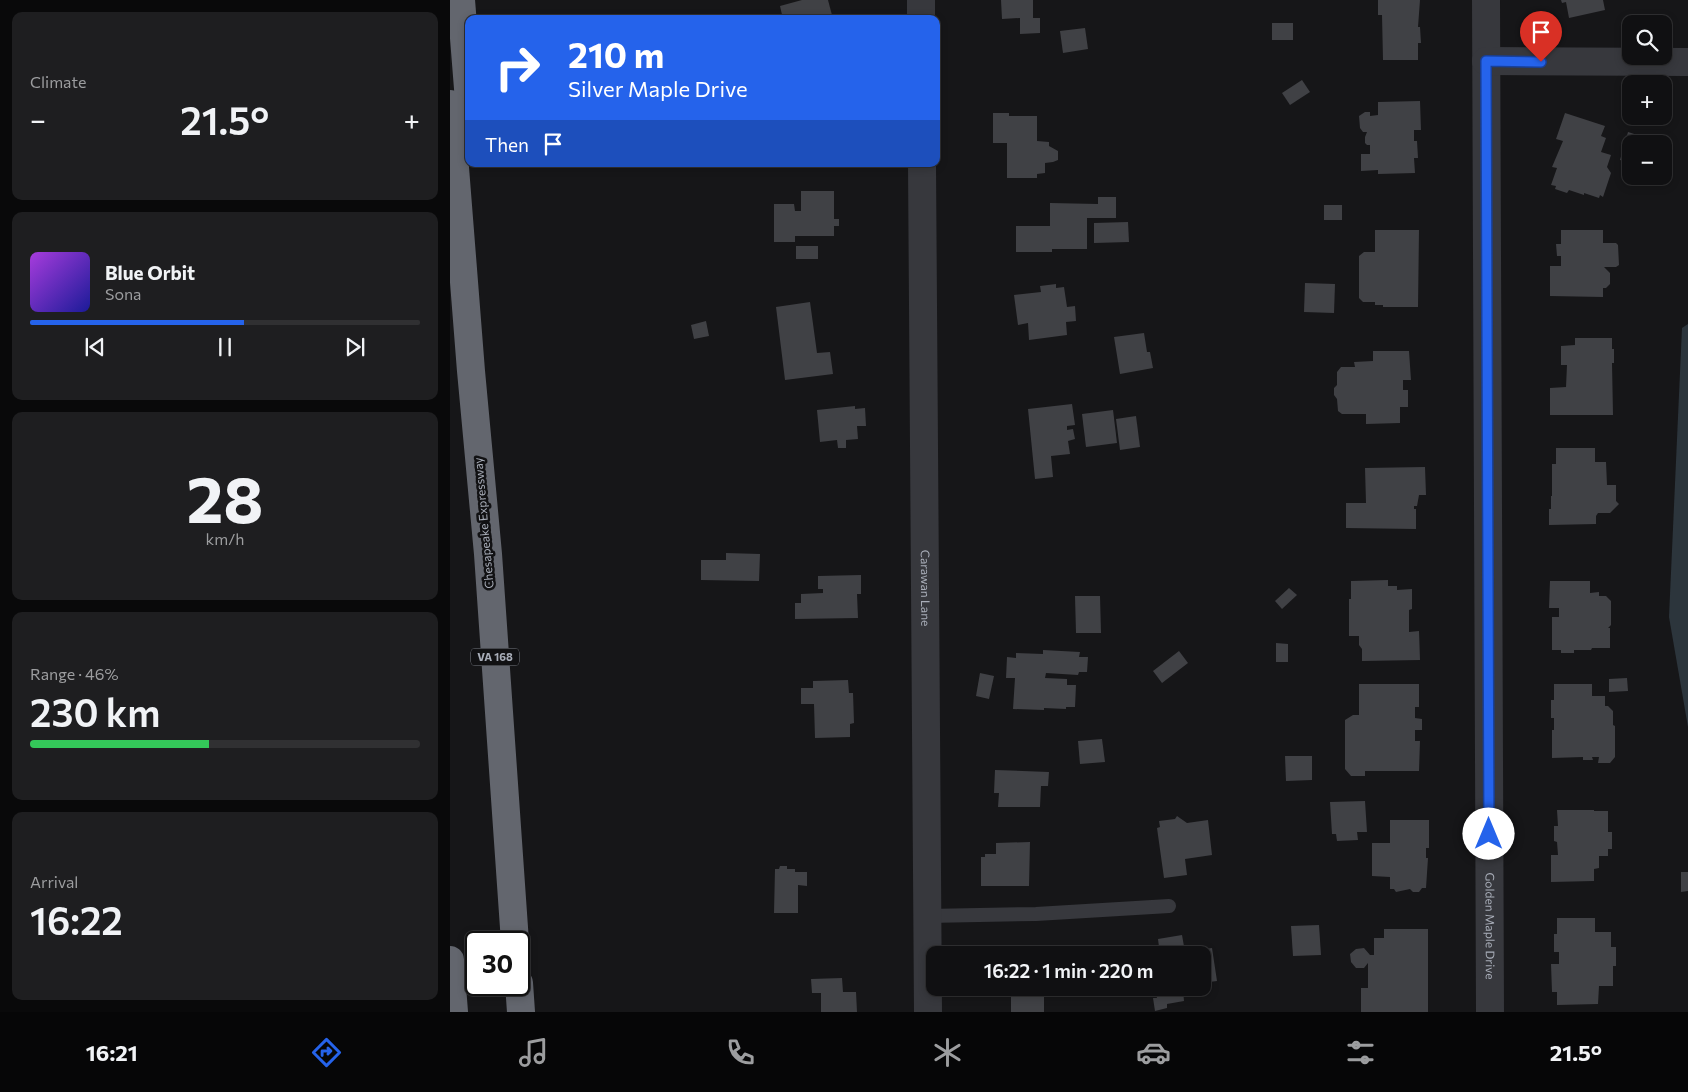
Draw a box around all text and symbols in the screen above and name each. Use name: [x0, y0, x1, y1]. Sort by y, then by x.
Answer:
pin: [1520, 11, 1562, 62]
map controls: [1622, 15, 1672, 185]
button: search: [1622, 15, 1672, 65]
icon: arrive: [1527, 18, 1555, 46]
text: 210 m: [568, 32, 664, 75]
icon: right: [485, 35, 550, 100]
text: Climate: [30, 72, 86, 91]
text: Silver Maple Drive: [568, 75, 748, 102]
button: +: [1622, 75, 1672, 125]
text: 21.5°: [180, 96, 269, 143]
text: −: [30, 102, 46, 136]
text: +: [404, 102, 420, 136]
icon: arrive: [539, 130, 567, 158]
text: Then: [485, 133, 529, 156]
button: −: [1622, 135, 1672, 185]
text: Blue Orbit: [105, 261, 195, 284]
text: Sona: [105, 284, 141, 303]
icon: previous: [81, 333, 109, 361]
icon: pause: [211, 333, 239, 361]
icon: next: [341, 333, 369, 361]
text: 28: [187, 457, 263, 536]
street label: Chesapeake Expressway: [470, 457, 496, 589]
text: km/h: [206, 529, 244, 548]
street label: Carawan Lane: [919, 550, 933, 626]
road number: VA 168: [471, 649, 519, 666]
text: Range · 46%: [30, 664, 118, 683]
text: 230 km: [30, 688, 160, 735]
position arrow: [1462, 807, 1514, 859]
text: Arrival: [30, 872, 78, 891]
street label: Golden Maple Drive: [1483, 872, 1498, 980]
text: 16:22: [30, 896, 123, 943]
speed limit sign: 30: [465, 931, 530, 996]
text: 16:22 · 1 min · 220 m: [984, 959, 1153, 982]
icon: directions: [309, 1035, 344, 1070]
icon: music: [516, 1035, 551, 1070]
icon: phone: [723, 1035, 758, 1070]
icon: climate: [930, 1035, 965, 1070]
icon: car: [1136, 1035, 1171, 1070]
icon: filters: [1343, 1035, 1378, 1070]
text: 16:21: [86, 1039, 138, 1066]
text: 21.5°: [1550, 1039, 1602, 1066]

